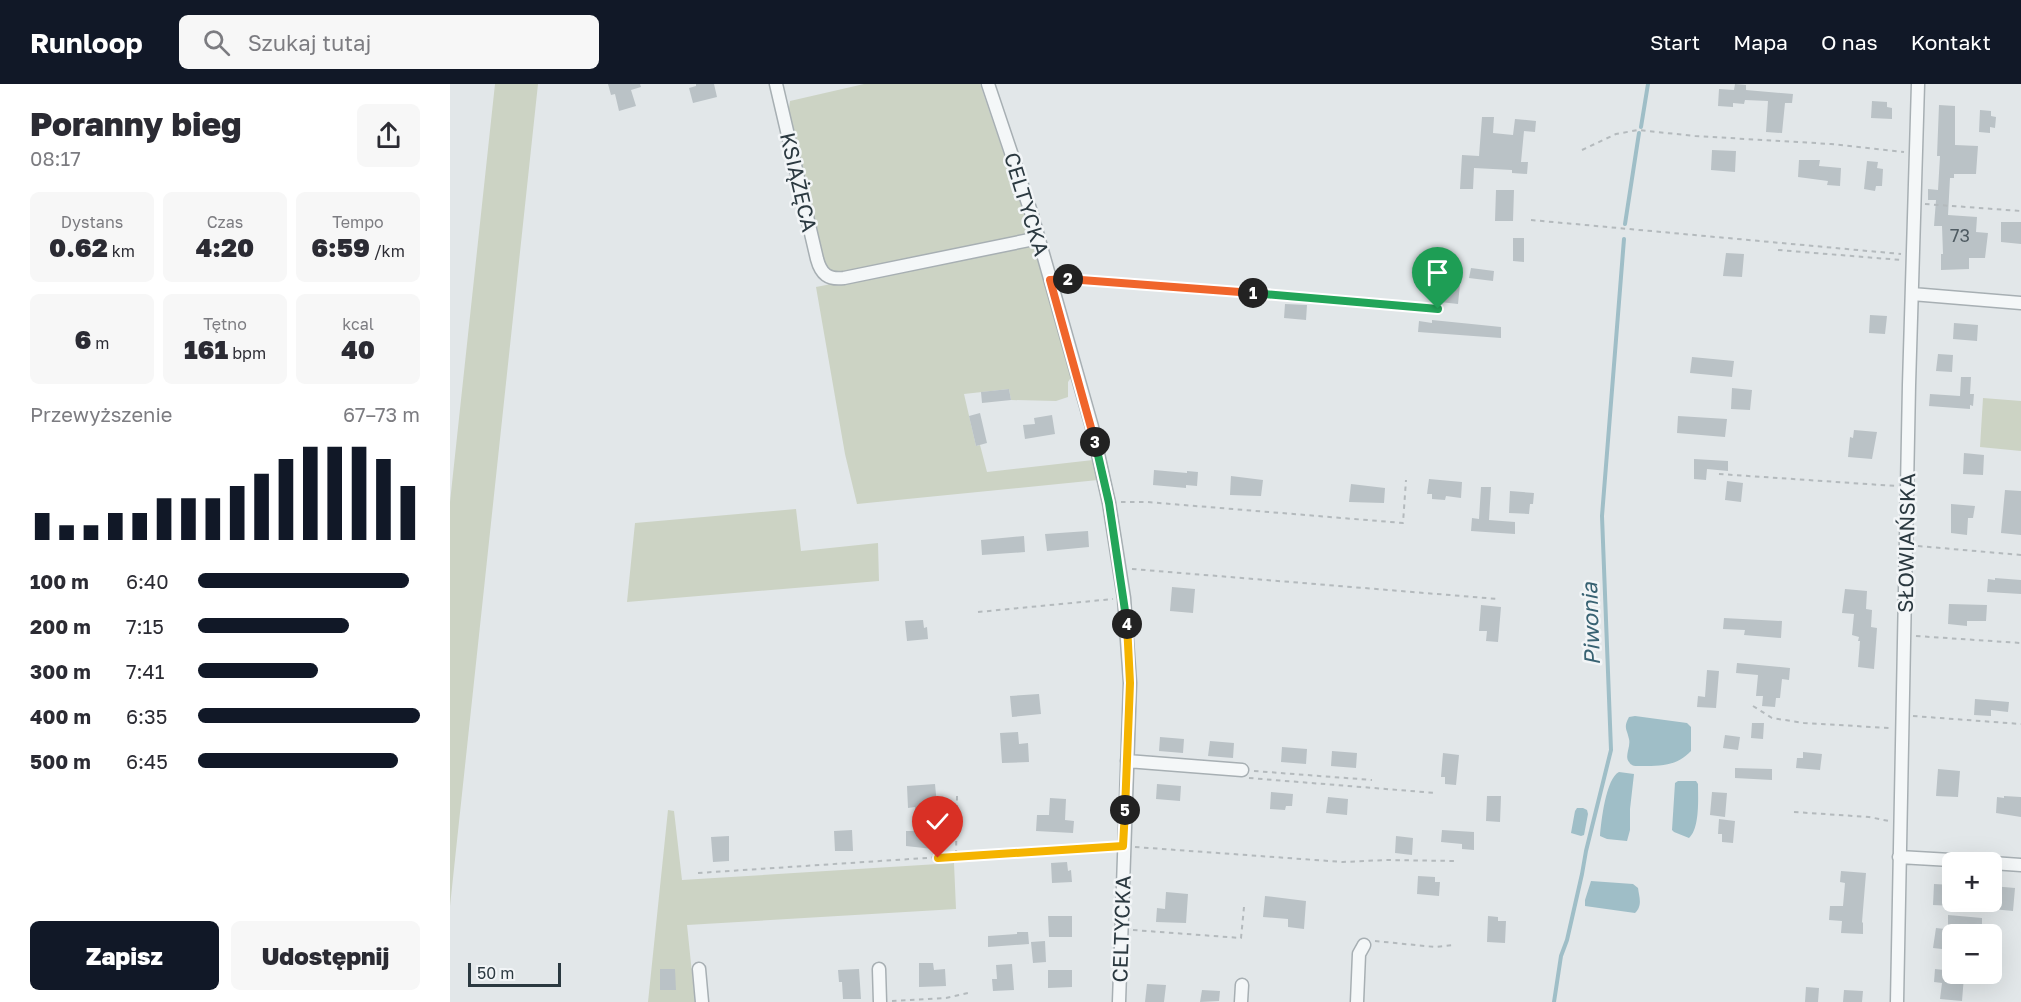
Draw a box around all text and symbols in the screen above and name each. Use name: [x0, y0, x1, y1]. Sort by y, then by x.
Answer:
search box: [179, 15, 599, 69]
text: Runloop: [30, 26, 143, 59]
icon: search: [200, 26, 233, 59]
text: Szukaj tutaj: [248, 29, 371, 56]
text: Start: [1650, 29, 1700, 55]
text: Mapa: [1733, 29, 1788, 55]
text: O nas: [1821, 29, 1878, 55]
text: Kontakt: [1911, 29, 1991, 55]
text: Poranny bieg: [30, 104, 242, 143]
button: share: [357, 104, 420, 167]
street label: KSIĄŻĘCA: [775, 130, 823, 234]
text: 08:17: [30, 146, 81, 170]
street label: CELTYCKA: [999, 149, 1055, 259]
text: Dystans: [61, 212, 123, 232]
text: Czas: [207, 212, 243, 232]
text: Tempo: [332, 212, 384, 232]
house number: 73: [1950, 224, 1970, 246]
text: 0.62: [49, 232, 108, 263]
text: 4:20: [196, 232, 254, 263]
text: 6:59: [311, 232, 370, 263]
text: km: [108, 241, 135, 261]
text: /km: [370, 241, 405, 261]
pin: [1412, 247, 1463, 309]
icon: arrive: [1421, 256, 1454, 289]
pin: 2: [1053, 264, 1083, 294]
text: 2: [1063, 269, 1073, 289]
pin: 1: [1238, 278, 1268, 308]
text: 1: [1249, 283, 1257, 303]
text: Tętno: [203, 314, 247, 334]
text: kcal: [342, 314, 374, 334]
text: 6: [74, 324, 91, 355]
text: m: [91, 333, 110, 353]
text: 161: [184, 334, 228, 365]
text: 40: [341, 334, 375, 365]
text: bpm: [228, 343, 266, 363]
text: Przewyższenie: [30, 402, 172, 426]
text: 67–73 m: [343, 402, 420, 426]
pin: 3: [1080, 427, 1110, 457]
text: 3: [1090, 432, 1100, 452]
street label: SŁOWIAŃSKA: [1892, 473, 1920, 613]
text: 100 m: [30, 569, 89, 593]
text: 6:40: [126, 569, 169, 593]
water label: Piwonia: [1575, 581, 1605, 666]
pin: 4: [1112, 609, 1142, 639]
text: 200 m: [30, 614, 91, 638]
text: 7:15: [126, 614, 164, 638]
text: 4: [1122, 614, 1132, 634]
text: 300 m: [30, 659, 91, 683]
text: 7:41: [126, 659, 165, 683]
text: 400 m: [30, 704, 91, 728]
text: 6:35: [126, 704, 167, 728]
text: 500 m: [30, 749, 91, 773]
text: 6:45: [126, 749, 168, 773]
pin: 5: [1110, 795, 1140, 825]
pin: [912, 796, 963, 858]
text: 5: [1120, 800, 1130, 820]
icon: check: [921, 805, 954, 838]
map controls: [1942, 852, 2002, 984]
button: +: [1942, 852, 2002, 912]
street label: CELTYCKA: [1106, 875, 1136, 983]
button: Zapisz: [30, 921, 219, 990]
button: Udostępnij: [231, 921, 420, 990]
button: −: [1942, 924, 2002, 984]
scale bar: [468, 960, 561, 988]
text: 50 m: [477, 963, 514, 983]

